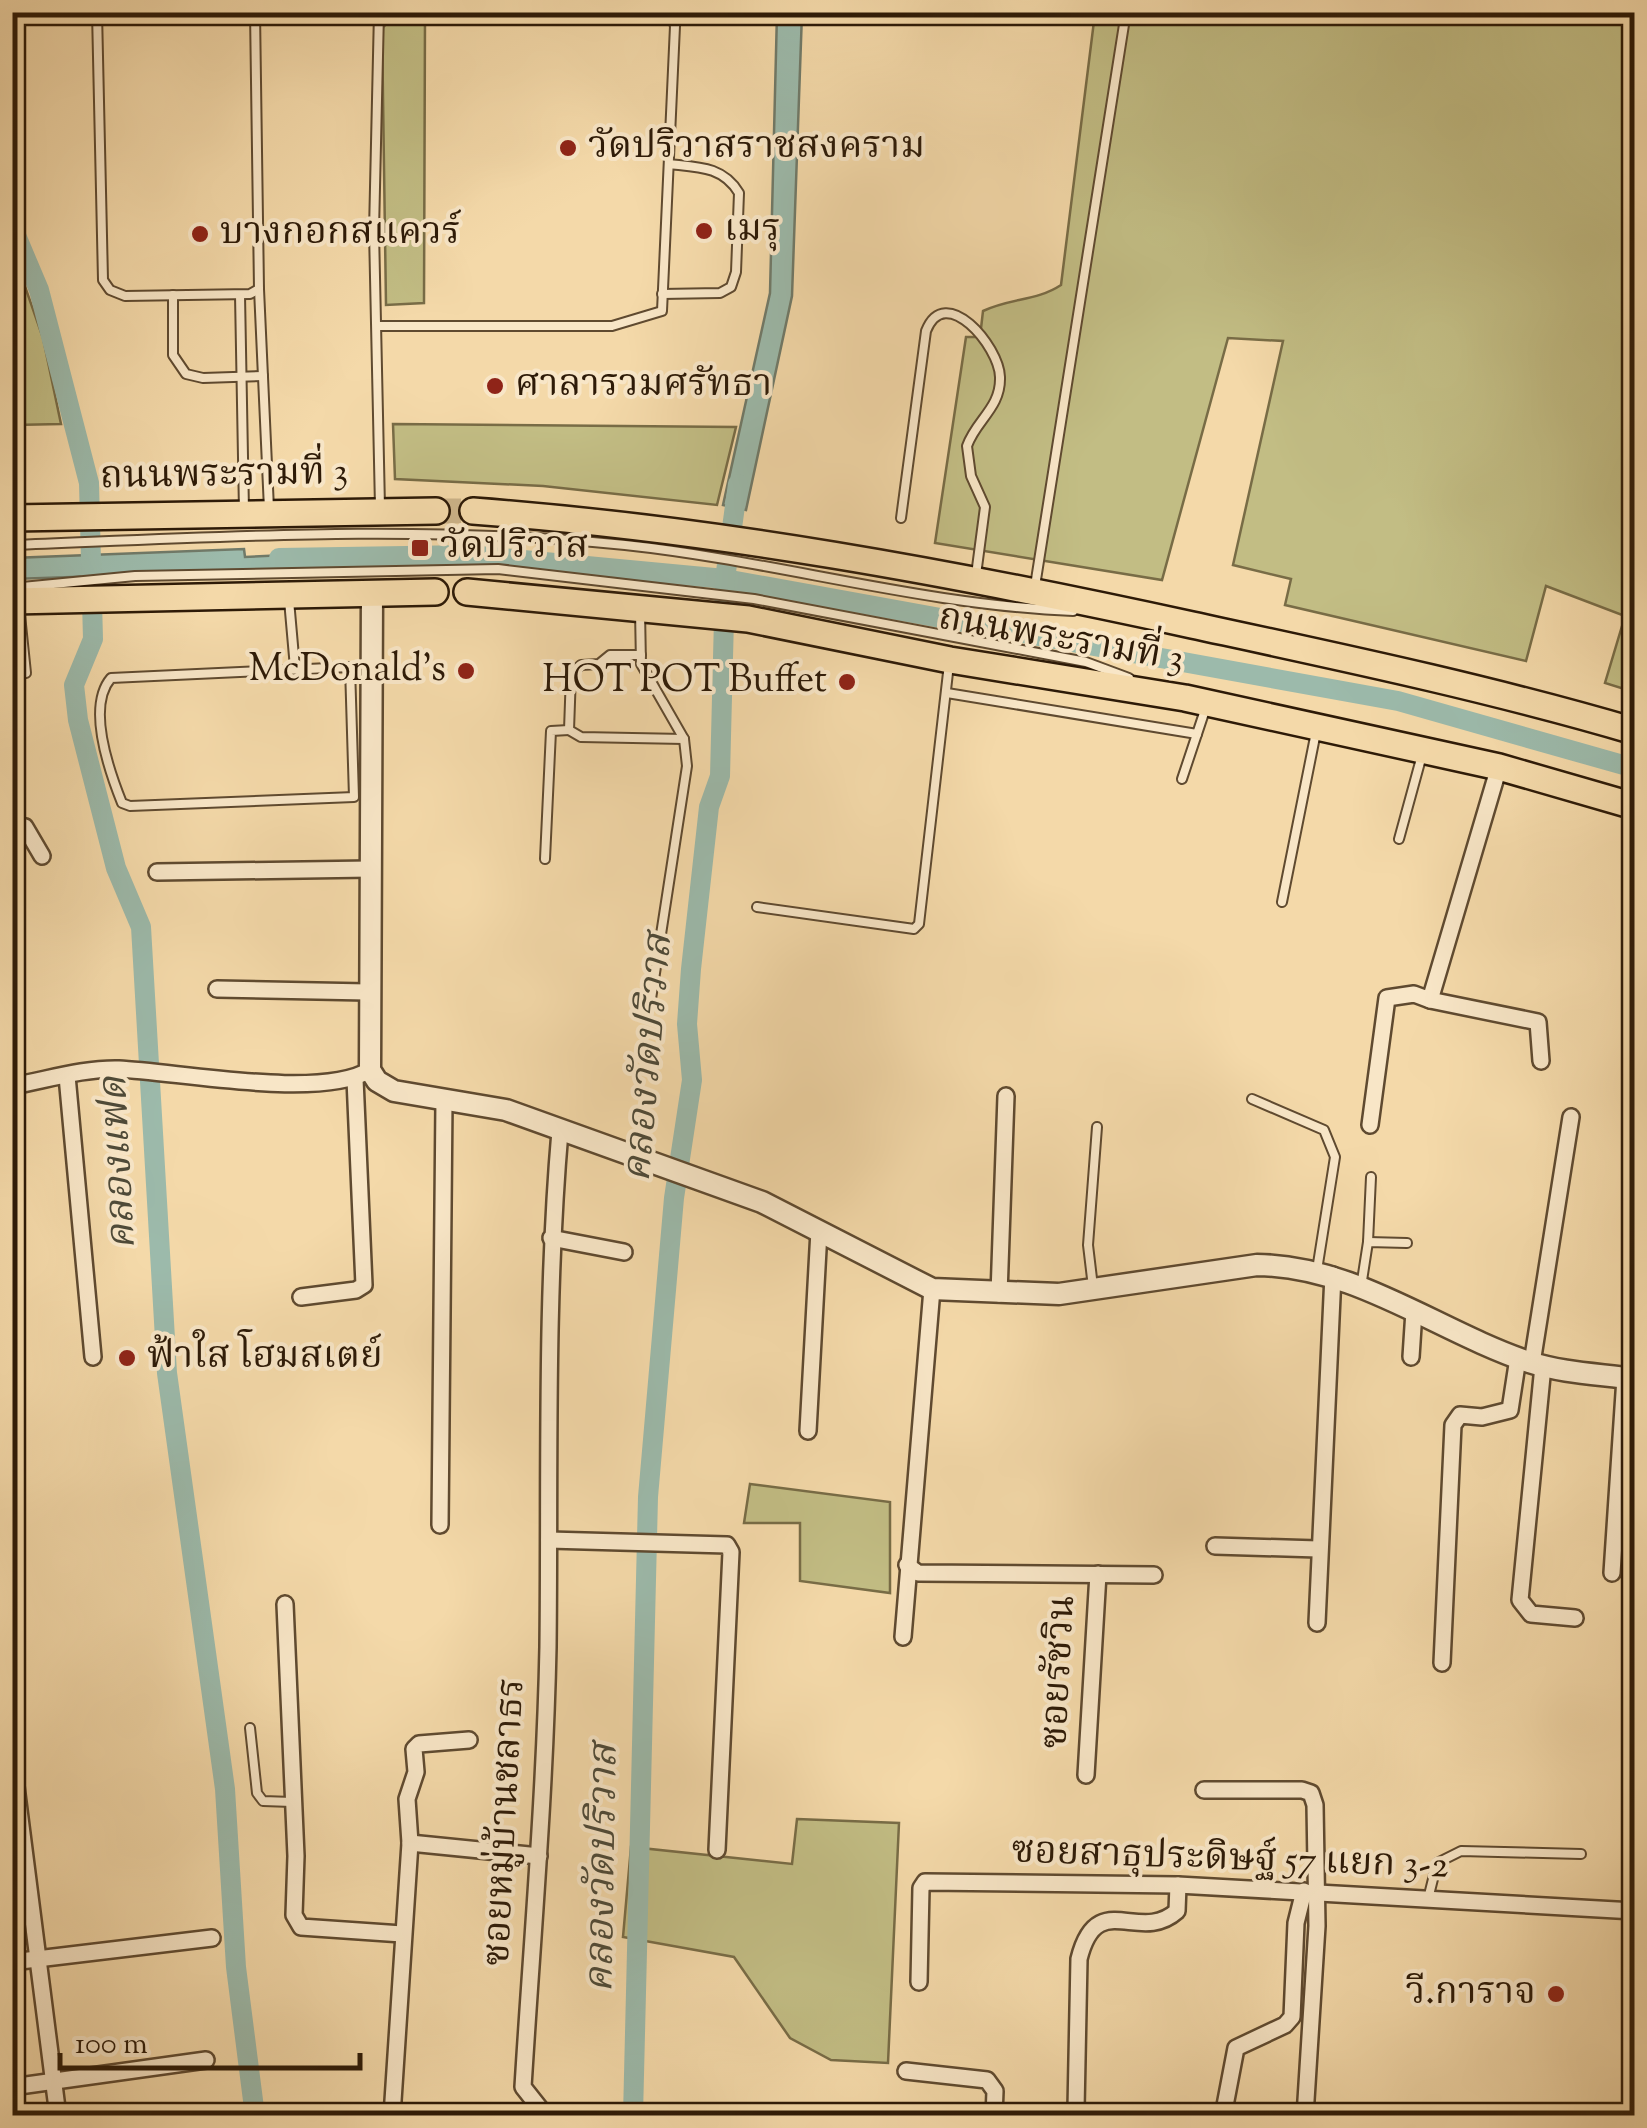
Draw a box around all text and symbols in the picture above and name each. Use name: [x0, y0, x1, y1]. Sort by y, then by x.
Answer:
place label: วัดปริวาสราชสงคราม: [588, 121, 925, 175]
marker: วัดปริวาสราชสงคราม: [557, 137, 579, 159]
place label: เมรุ: [724, 204, 781, 258]
place label: บางกอกสแควร์: [220, 207, 462, 261]
marker: เมรุ: [693, 220, 715, 242]
marker: บางกอกสแควร์: [189, 223, 211, 245]
place label: ศาลารวมศรัทธา: [515, 359, 772, 413]
marker: ศาลารวมศรัทธา: [484, 375, 506, 397]
street label: ถนนพระรามที่ 3: [99, 442, 349, 505]
place label: วัดปริวาส: [440, 521, 589, 575]
marker: วัดปริวาส: [409, 537, 431, 559]
street label: ถนนพระรามที่ 3: [934, 587, 1189, 688]
place label: McDonald's: [248, 644, 446, 698]
place label: HOT POT Buffet: [542, 655, 827, 709]
marker: McDonald's: [455, 660, 477, 682]
marker: HOT POT Buffet: [836, 671, 858, 693]
water label: คลองวัดปริวาส: [611, 927, 690, 1185]
water label: คลองแฟด: [87, 1074, 153, 1251]
place label: ฟ้าใส โฮมสเตย์: [147, 1329, 383, 1385]
marker: ฟ้าใส โฮมสเตย์: [116, 1347, 138, 1369]
street label: ซอยรัชวิน: [1029, 1594, 1091, 1750]
street label: ซอยหมู่บ้านชลาธร: [471, 1677, 541, 1967]
water label: คลองวัดปริวาส: [573, 1739, 635, 1993]
street label: ซอยสาธุประดิษฐ์ 57 แยก 3-2: [1010, 1825, 1450, 1895]
place label: วี.การาจ: [1406, 1967, 1536, 2021]
marker: วี.การาจ: [1545, 1983, 1567, 2005]
scale bar: [60, 2008, 360, 2070]
text: 100 m: [75, 2024, 148, 2067]

